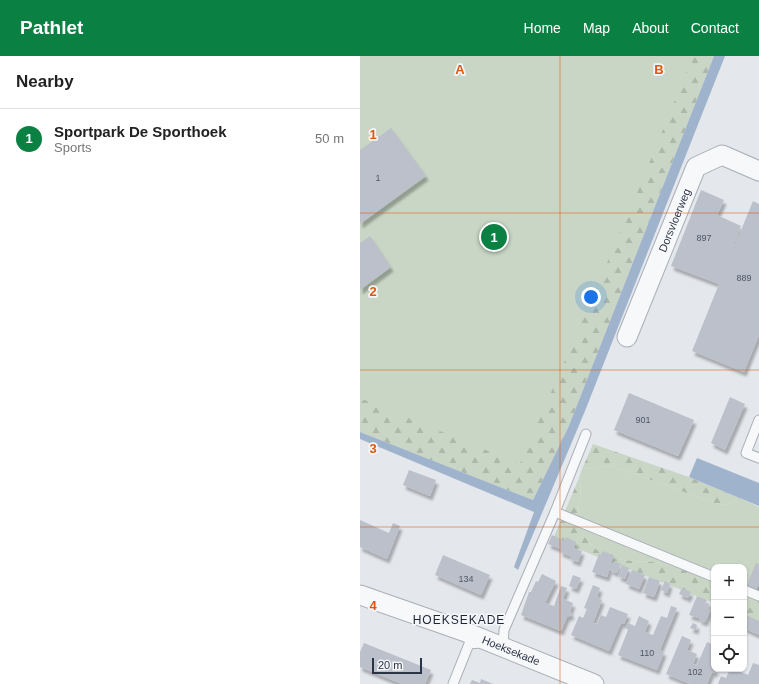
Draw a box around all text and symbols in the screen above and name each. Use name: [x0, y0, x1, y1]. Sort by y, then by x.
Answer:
text: Pathlet: [20, 17, 83, 38]
text: Home: [524, 20, 561, 36]
text: Map: [583, 20, 610, 36]
text: About: [632, 20, 669, 36]
text: Contact: [691, 20, 739, 36]
text: A: [455, 62, 465, 77]
text: B: [654, 62, 664, 77]
text: Nearby: [16, 72, 74, 91]
text: Sportpark De Sporthoek: [54, 123, 227, 140]
text: 1: [369, 127, 377, 142]
text: 1: [25, 131, 33, 146]
text: 50 m: [315, 131, 344, 146]
text: Sports: [54, 140, 92, 155]
house number: 1: [375, 173, 381, 183]
street label: Dorsvloerweg: [656, 187, 693, 254]
pin: 1: [481, 222, 507, 252]
house number: 897: [696, 233, 712, 243]
house number: 889: [736, 273, 752, 283]
text: 2: [369, 284, 377, 299]
your location: [581, 287, 601, 307]
house number: 901: [635, 415, 651, 425]
text: 3: [369, 441, 377, 456]
map controls: [711, 564, 747, 672]
button: +: [711, 564, 747, 600]
house number: 134: [458, 574, 474, 584]
text: 4: [369, 598, 377, 613]
button: −: [711, 600, 747, 636]
district label: HOEKSEKADE: [413, 613, 505, 627]
street label: Hoeksekade: [480, 633, 542, 668]
button: locate: [711, 636, 747, 672]
house number: 110: [640, 648, 654, 658]
scale bar: [372, 656, 422, 675]
text: 20 m: [378, 659, 402, 671]
house number: 102: [687, 667, 703, 677]

